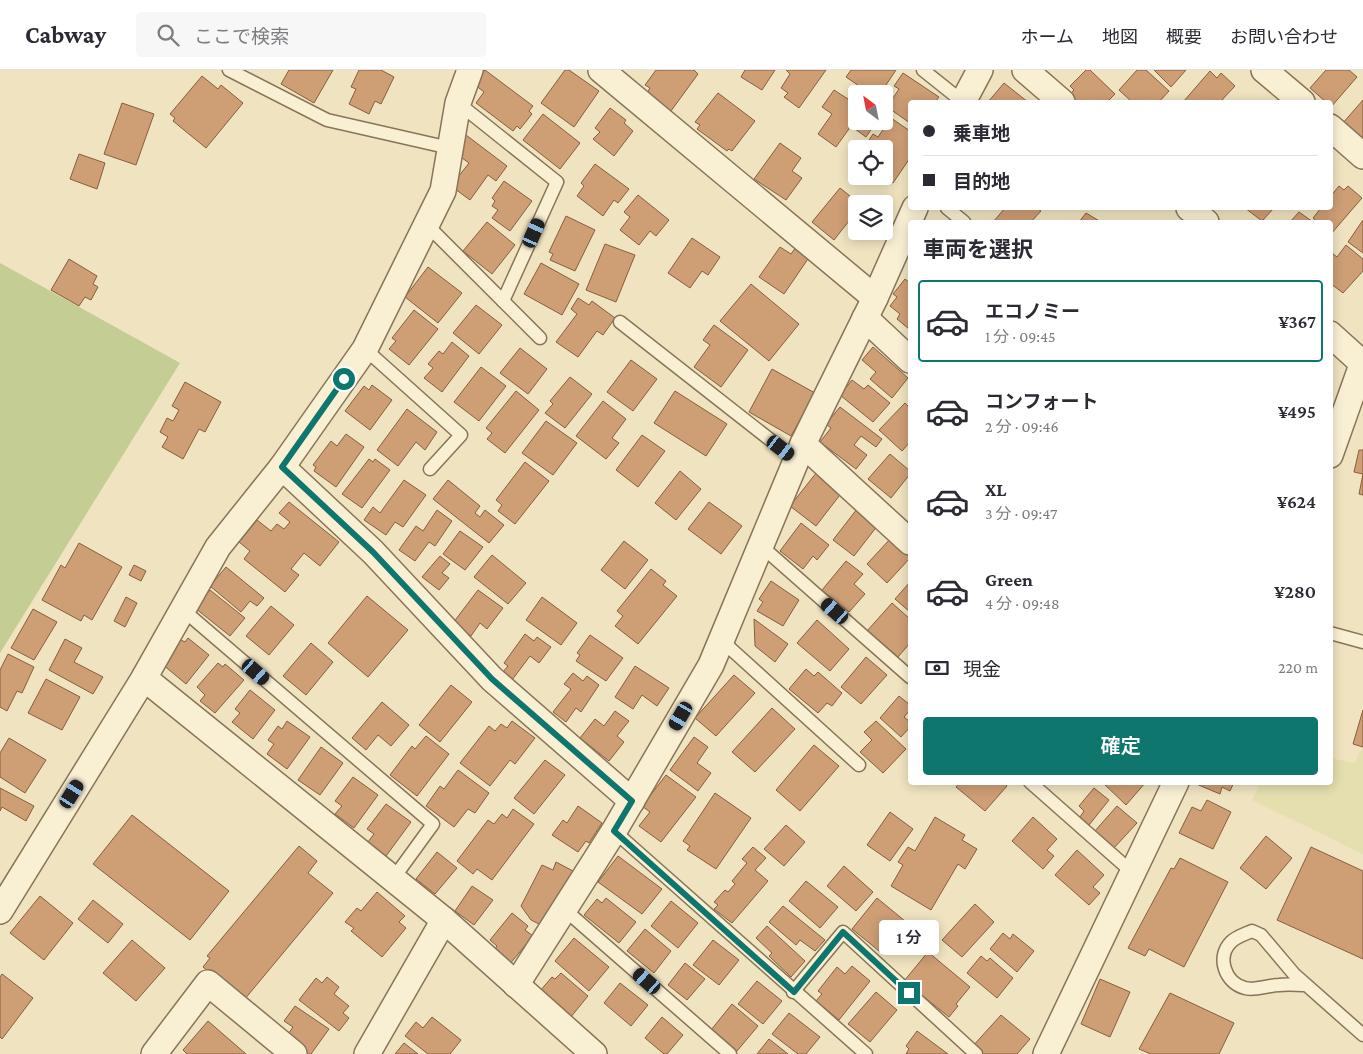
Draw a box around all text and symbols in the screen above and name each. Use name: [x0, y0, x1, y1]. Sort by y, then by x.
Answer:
search box: [136, 12, 486, 57]
text: Cabway: [25, 21, 106, 48]
icon: search: [154, 21, 182, 49]
text: ここで検索: [194, 26, 289, 47]
text: ホーム: [1021, 27, 1074, 47]
text: 地図: [1102, 27, 1138, 47]
text: 概要: [1166, 27, 1202, 47]
text: お問い合わせ: [1230, 27, 1338, 47]
north arrow: [848, 85, 892, 130]
map controls: [848, 85, 893, 240]
text: 乗車地: [953, 123, 1010, 144]
button: locate: [848, 140, 893, 185]
text: 目的地: [953, 171, 1010, 192]
button: layers: [848, 195, 893, 240]
car: [521, 216, 546, 250]
text: 車両を選択: [923, 237, 1033, 262]
icon: car: [925, 299, 970, 344]
text: エコノミー: [985, 301, 1080, 322]
text: ¥367: [1278, 311, 1316, 332]
text: 1 分 · 09:45: [985, 328, 1056, 345]
route start: [333, 368, 355, 390]
icon: car: [925, 389, 970, 434]
text: コンフォート: [985, 391, 1098, 412]
text: ¥495: [1278, 401, 1316, 422]
text: 2 分 · 09:46: [985, 418, 1059, 435]
car: [764, 433, 797, 463]
icon: car: [925, 479, 970, 524]
text: XL: [985, 479, 1007, 500]
text: ¥624: [1277, 491, 1316, 512]
text: 3 分 · 09:47: [985, 505, 1057, 522]
icon: car: [925, 569, 970, 614]
text: Green: [985, 569, 1033, 590]
text: ¥280: [1274, 581, 1316, 602]
car: [818, 595, 851, 627]
text: 4 分 · 09:48: [985, 595, 1060, 612]
icon: cash: [923, 654, 951, 682]
car: [239, 656, 272, 688]
text: 現金: [963, 659, 1001, 680]
text: 220 m: [1278, 659, 1318, 676]
car: [667, 699, 694, 733]
button: 確定: [923, 717, 1318, 775]
car: [57, 777, 86, 811]
callout: 1 分: [879, 920, 939, 956]
text: 1 分: [897, 929, 921, 946]
car: [630, 965, 663, 997]
route end: [898, 982, 920, 1004]

